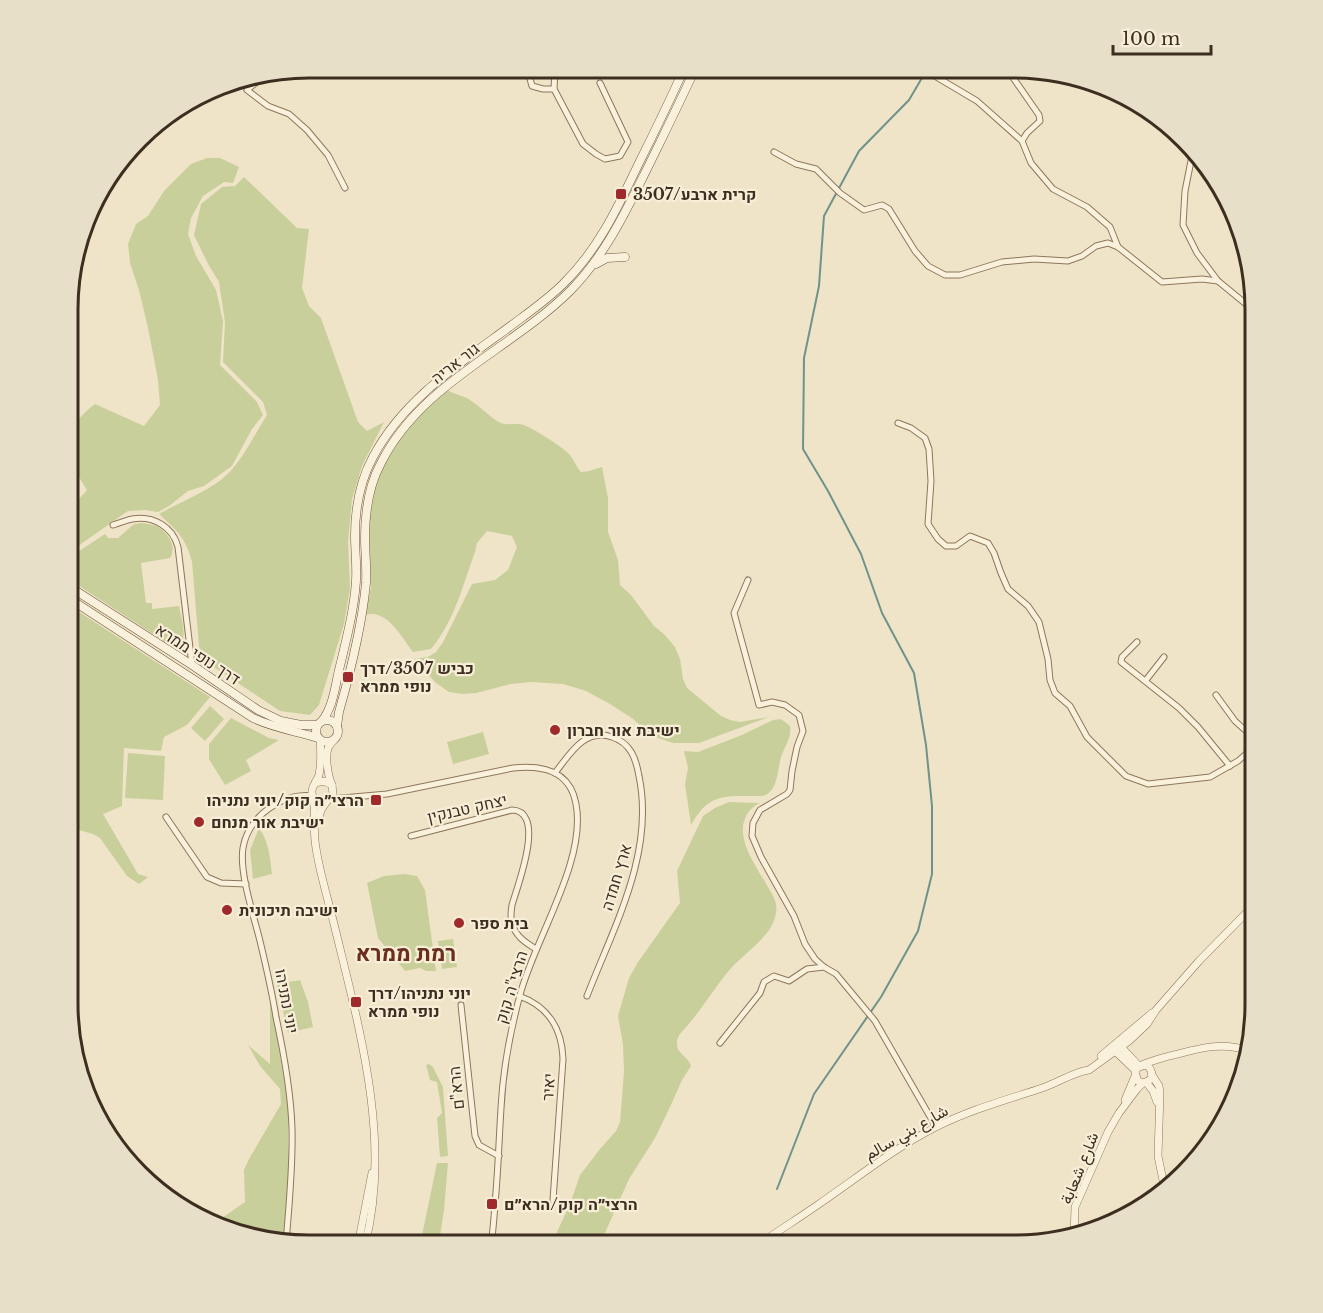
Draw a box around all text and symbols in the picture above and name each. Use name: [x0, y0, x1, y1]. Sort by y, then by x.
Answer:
scale bar: [1113, 18, 1210, 56]
text: 100 m: [1122, 28, 1180, 50]
place label: קרית ארבע/3507: [633, 184, 756, 204]
marker: קרית ארבע/3507: [614, 187, 628, 201]
street label: גור אריה: [427, 338, 483, 388]
street label: דרך נופי ממרא: [152, 619, 244, 689]
place label: כביש 3507/דרך נופי ממרא: [360, 658, 474, 696]
marker: כביש 3507/דרך נופי ממרא: [341, 670, 355, 684]
place label: ישיבת אור חברון: [567, 720, 680, 740]
marker: ישיבת אור חברון: [548, 723, 562, 737]
street label: יצחק טבנקין: [425, 789, 509, 827]
place label: הרצי״ה קוק/יוני נתניהו: [206, 790, 364, 810]
marker: הרצי״ה קוק/יוני נתניהו: [369, 793, 383, 807]
place label: ישיבת אור מנחם: [211, 812, 324, 832]
marker: ישיבת אור מנחם: [192, 815, 206, 829]
street label: ארץ חמדה: [596, 841, 636, 913]
place label: ישיבה תיכונית: [239, 900, 338, 920]
marker: ישיבה תיכונית: [220, 903, 234, 917]
place label: בית ספר: [471, 913, 529, 933]
marker: בית ספר: [452, 916, 466, 930]
district label: רמת ממרא: [356, 940, 456, 967]
street label: הרצי"ה קוק: [490, 948, 532, 1026]
street label: יוני נתניהו: [271, 967, 303, 1035]
place label: יוני נתניהו/דרך נופי ממרא: [368, 983, 471, 1021]
marker: יוני נתניהו/דרך נופי ממרא: [349, 995, 363, 1009]
street label: הרא"ם: [444, 1065, 468, 1111]
street label: יאיר: [537, 1072, 559, 1102]
street label: شارع بني سالم: [861, 1100, 953, 1167]
street label: شارع شعابة: [1056, 1129, 1104, 1208]
place label: הרצי״ה קוק/הרא״ם: [504, 1194, 638, 1214]
marker: הרצי״ה קוק/הרא״ם: [485, 1197, 499, 1211]

